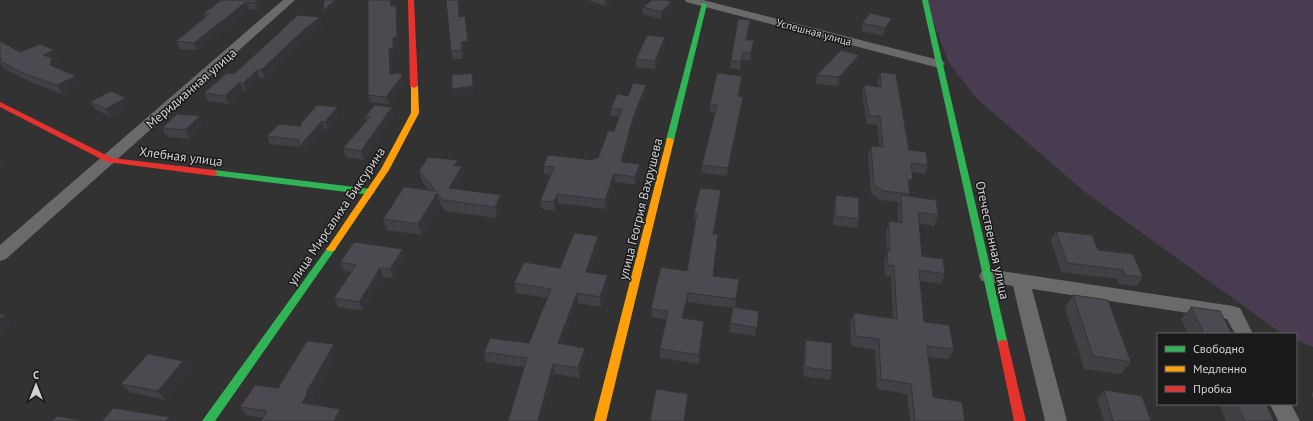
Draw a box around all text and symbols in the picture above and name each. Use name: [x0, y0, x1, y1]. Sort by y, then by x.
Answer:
street label: Успешная улица: [775, 15, 853, 49]
street label: Меридианная улица: [142, 44, 240, 132]
street label: улица Геогрия Вахрушева: [615, 136, 666, 282]
street label: Хлебная улица: [138, 143, 224, 170]
street label: улица Мирсалиха Биксурина: [284, 144, 389, 289]
street label: Отечественная улица: [972, 179, 1013, 301]
legend: [1157, 333, 1297, 405]
text: Свободно: [1193, 341, 1244, 356]
text: Медленно: [1193, 361, 1247, 376]
north arrow: [16, 365, 56, 405]
text: С: [33, 368, 39, 382]
text: Пробка: [1193, 381, 1232, 396]

